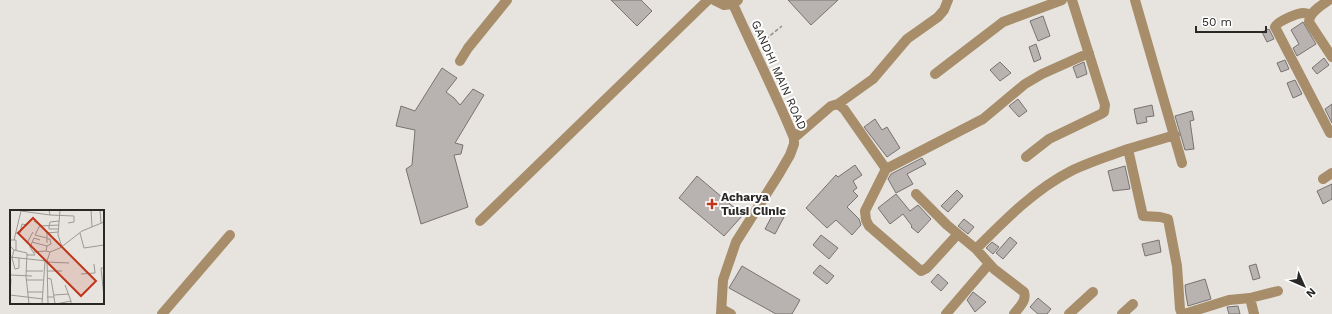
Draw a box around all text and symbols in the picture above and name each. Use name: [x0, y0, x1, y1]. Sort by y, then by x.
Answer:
scale bar: [1196, 8, 1266, 34]
text: 50 m: [1202, 15, 1232, 29]
street label: GANDHI MAIN ROAD: [749, 18, 809, 132]
place label: Acharya Tulsi Clinic: [721, 190, 786, 218]
marker: Acharya Tulsi Clinic: [706, 198, 718, 210]
inset map: [10, 210, 104, 304]
north arrow: [1284, 266, 1324, 306]
text: N: [1303, 285, 1318, 300]

